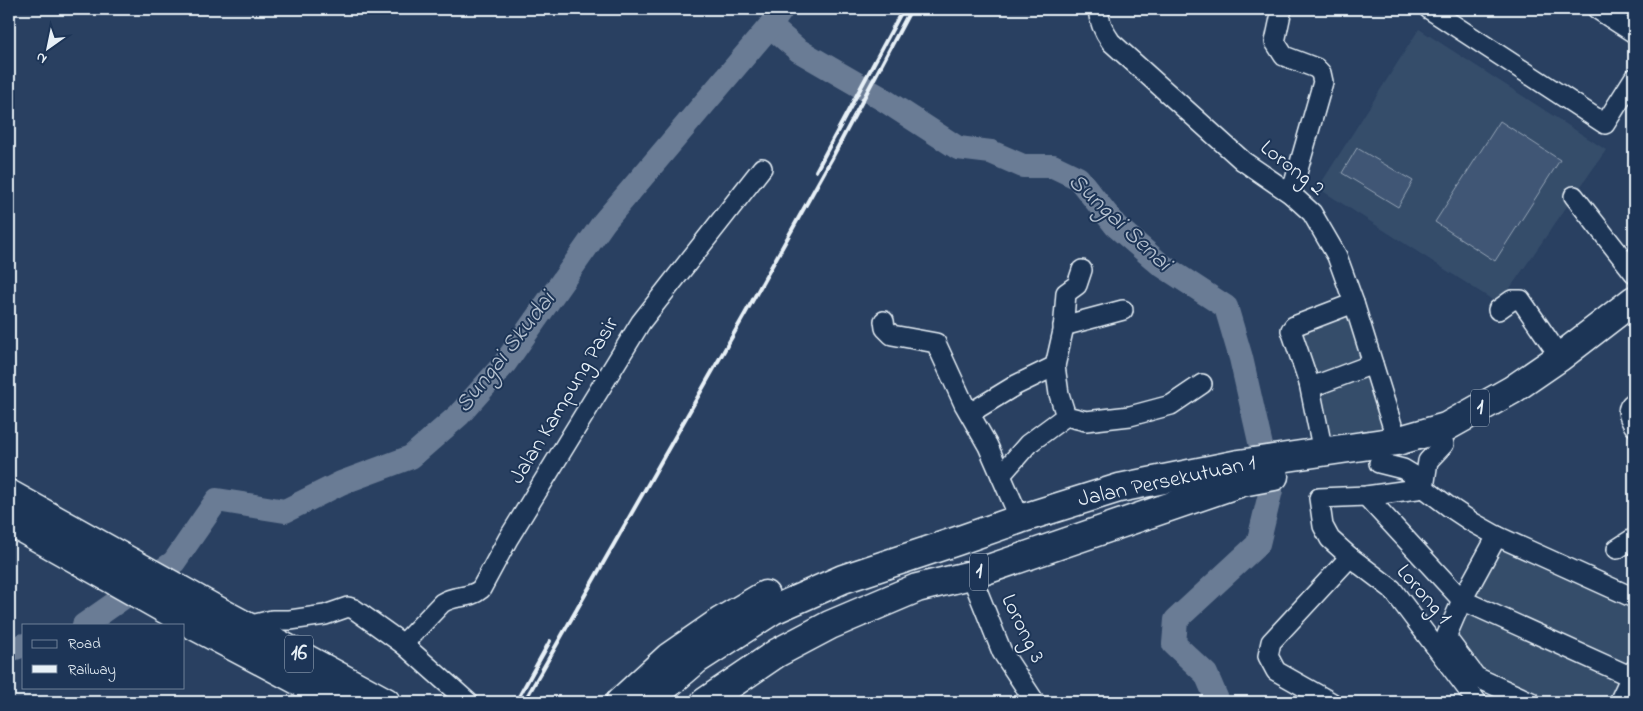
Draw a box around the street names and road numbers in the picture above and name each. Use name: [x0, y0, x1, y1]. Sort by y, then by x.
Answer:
street label: Lorong 2: [1252, 133, 1331, 206]
street label: Jalan Kampung Pasir: [502, 311, 629, 491]
road number: 1: [1471, 389, 1489, 426]
street label: Jalan Persekutuan 1: [1075, 448, 1259, 516]
road number: 1: [970, 554, 988, 590]
street label: Lorong 1: [1387, 558, 1458, 633]
street label: Lorong 3: [991, 589, 1052, 669]
road number: 16: [285, 636, 313, 672]

